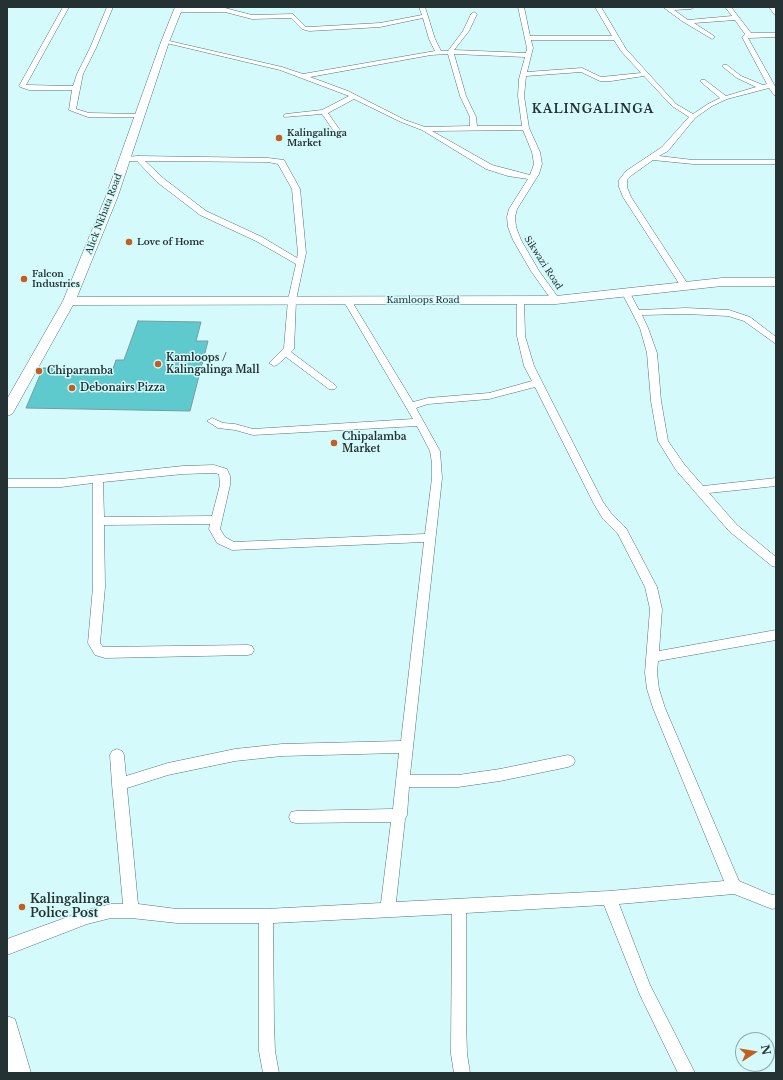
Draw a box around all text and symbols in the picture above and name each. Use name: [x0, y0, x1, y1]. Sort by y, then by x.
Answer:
district label: KALINGALINGA: [532, 103, 654, 117]
place label: Kalingalinga Market: [287, 128, 347, 149]
marker: Kalingalinga Market: [274, 133, 284, 143]
street label: Alick Nkhata Road: [84, 172, 124, 256]
street label: Sikwazi Road: [522, 234, 564, 292]
marker: Love of Home: [124, 237, 134, 247]
place label: Love of Home: [137, 237, 204, 247]
place label: Falcon Industries: [32, 269, 80, 290]
marker: Falcon Industries: [19, 274, 29, 284]
street label: Kamloops Road: [386, 295, 460, 305]
place label: Kamloops / Kalingalinga Mall: [166, 352, 259, 376]
marker: Kamloops / Kalingalinga Mall: [153, 359, 163, 369]
place label: Chiparamba: [47, 365, 113, 377]
marker: Chiparamba: [34, 366, 44, 376]
place label: Debonairs Pizza: [80, 382, 165, 394]
marker: Debonairs Pizza: [67, 383, 77, 393]
place label: Chipalamba Market: [342, 431, 407, 454]
marker: Chipalamba Market: [329, 438, 339, 448]
place label: Kalingalinga Police Post: [30, 893, 110, 921]
marker: Kalingalinga Police Post: [17, 902, 27, 912]
north arrow: [735, 1032, 775, 1072]
text: N: [758, 1043, 774, 1056]

